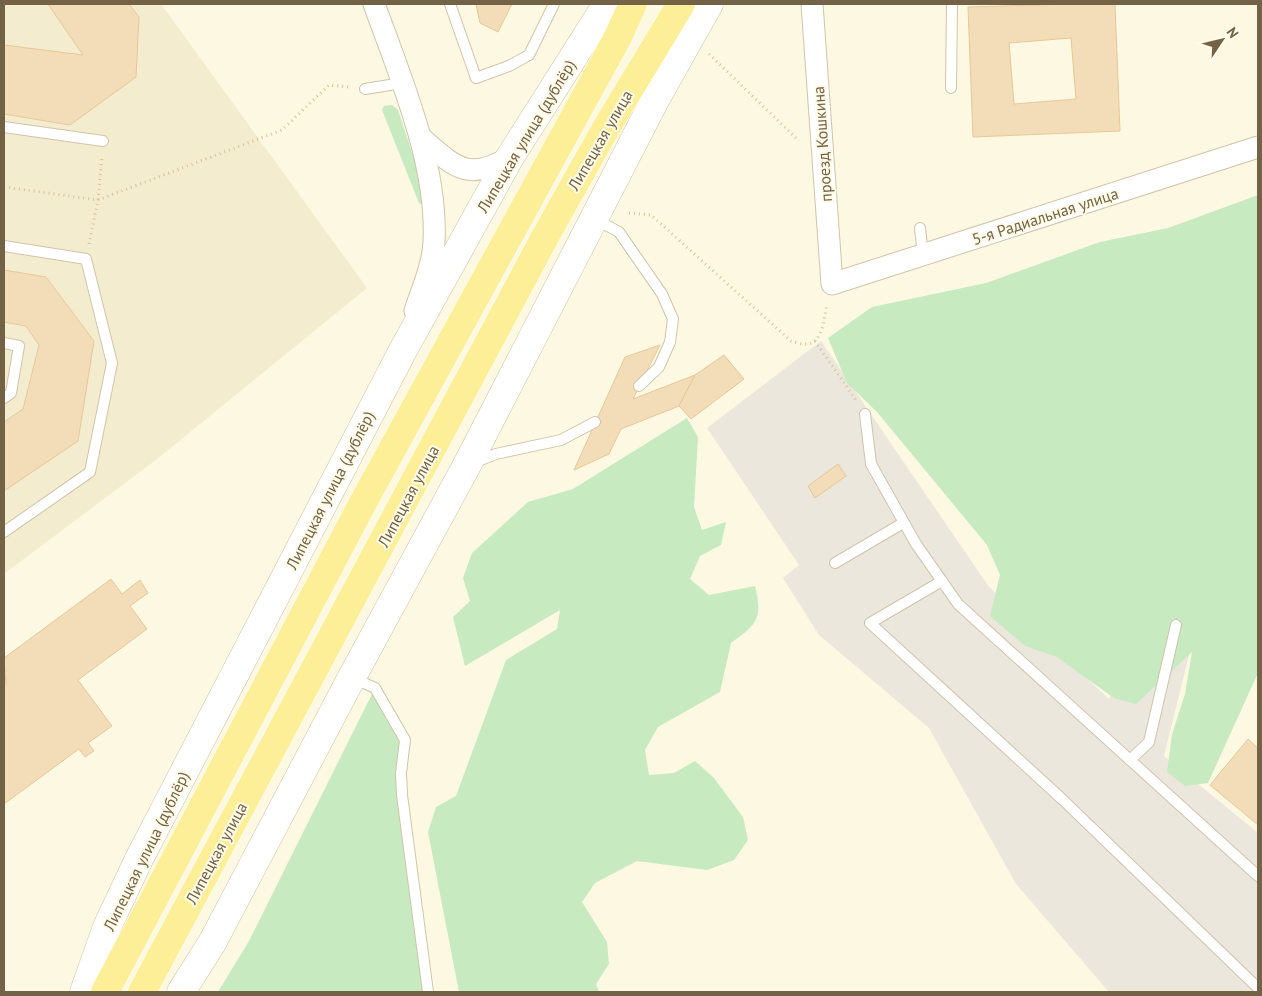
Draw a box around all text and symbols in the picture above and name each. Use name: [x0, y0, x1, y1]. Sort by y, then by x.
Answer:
north arrow: [1197, 15, 1247, 65]
text: N: [1223, 24, 1243, 41]
street label: Липецкая улица (дублёр): [472, 56, 580, 217]
street label: проезд Кошкина: [808, 85, 836, 203]
street label: Липецкая улица: [563, 86, 637, 195]
street label: 5-я Радиальная улица: [969, 183, 1121, 249]
street label: Липецкая улица (дублёр): [281, 407, 379, 573]
street label: Липецкая улица: [372, 442, 443, 551]
street label: Липецкая улица (дублёр): [98, 768, 193, 935]
street label: Липецкая улица: [180, 799, 251, 908]

